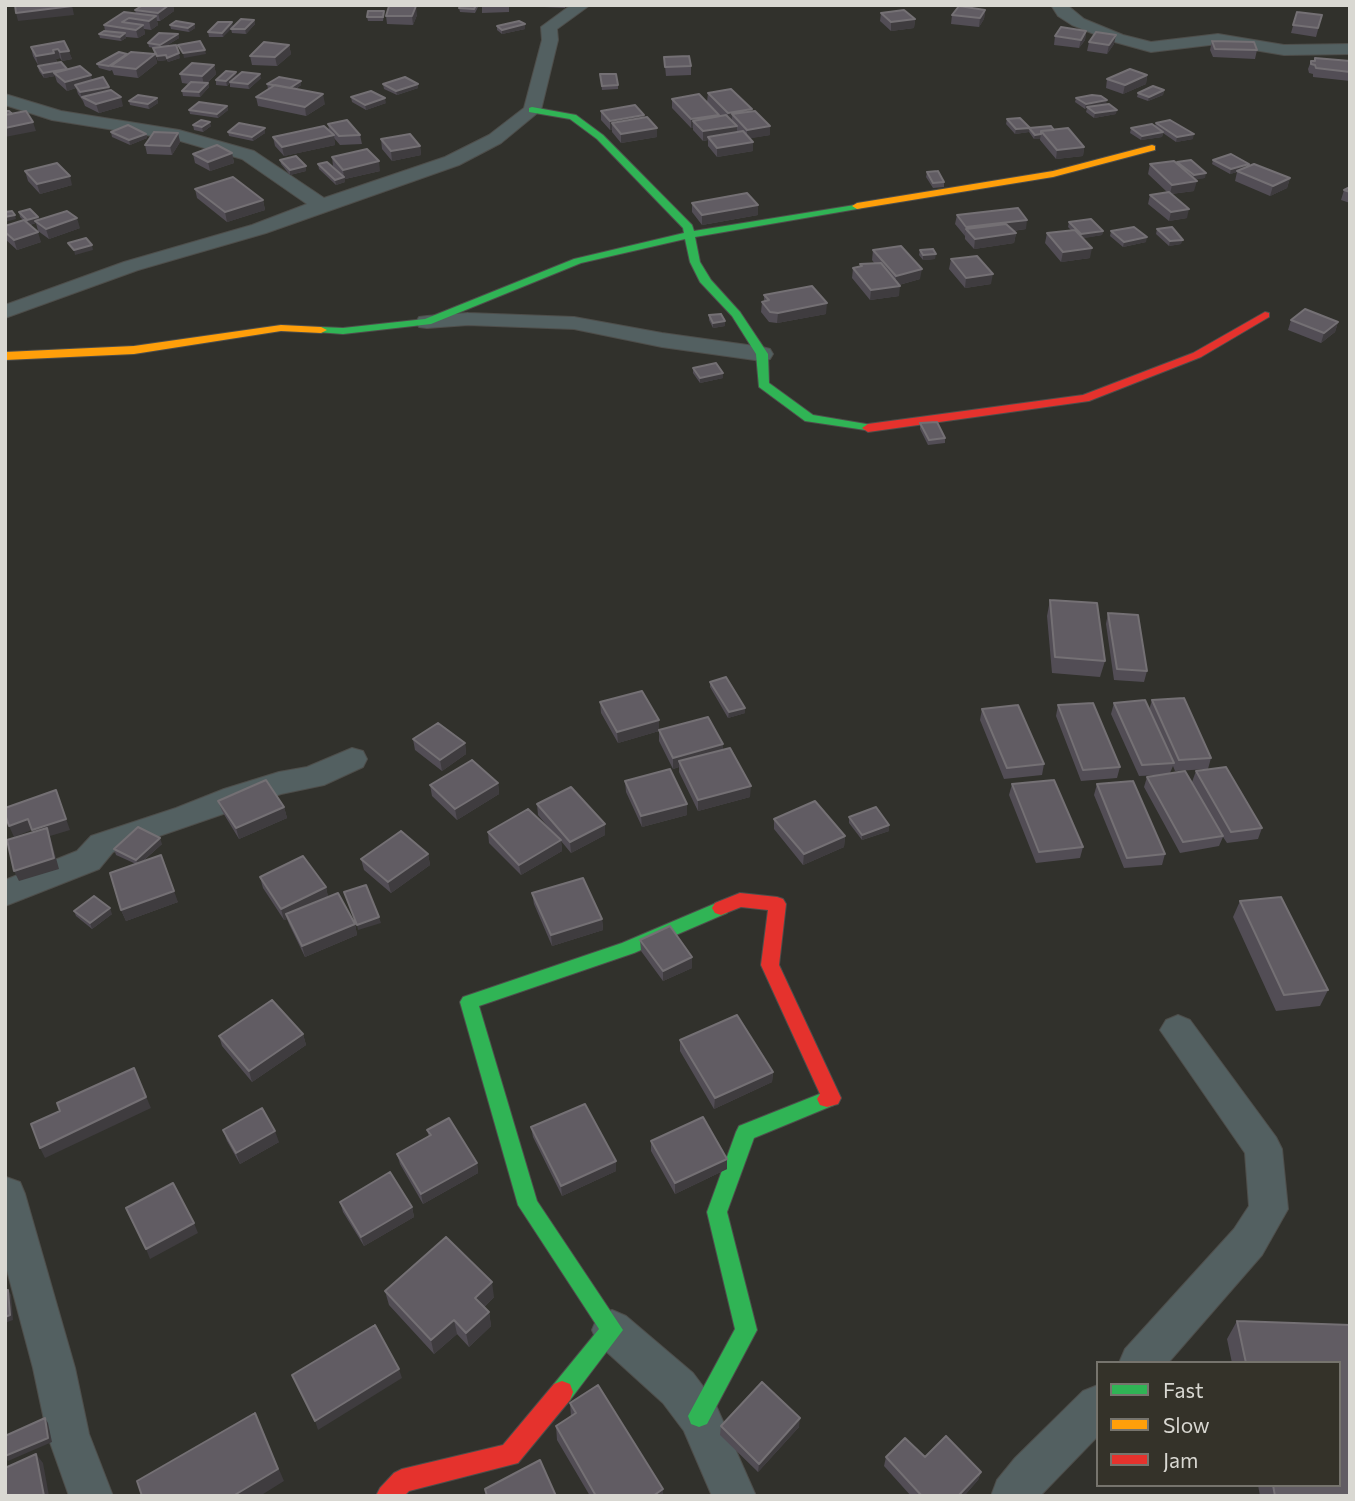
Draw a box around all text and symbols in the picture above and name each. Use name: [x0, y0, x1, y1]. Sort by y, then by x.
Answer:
legend: [1096, 1361, 1341, 1487]
text: Fast: [1163, 1377, 1204, 1402]
text: Slow: [1163, 1412, 1210, 1437]
text: Jam: [1163, 1447, 1198, 1472]

